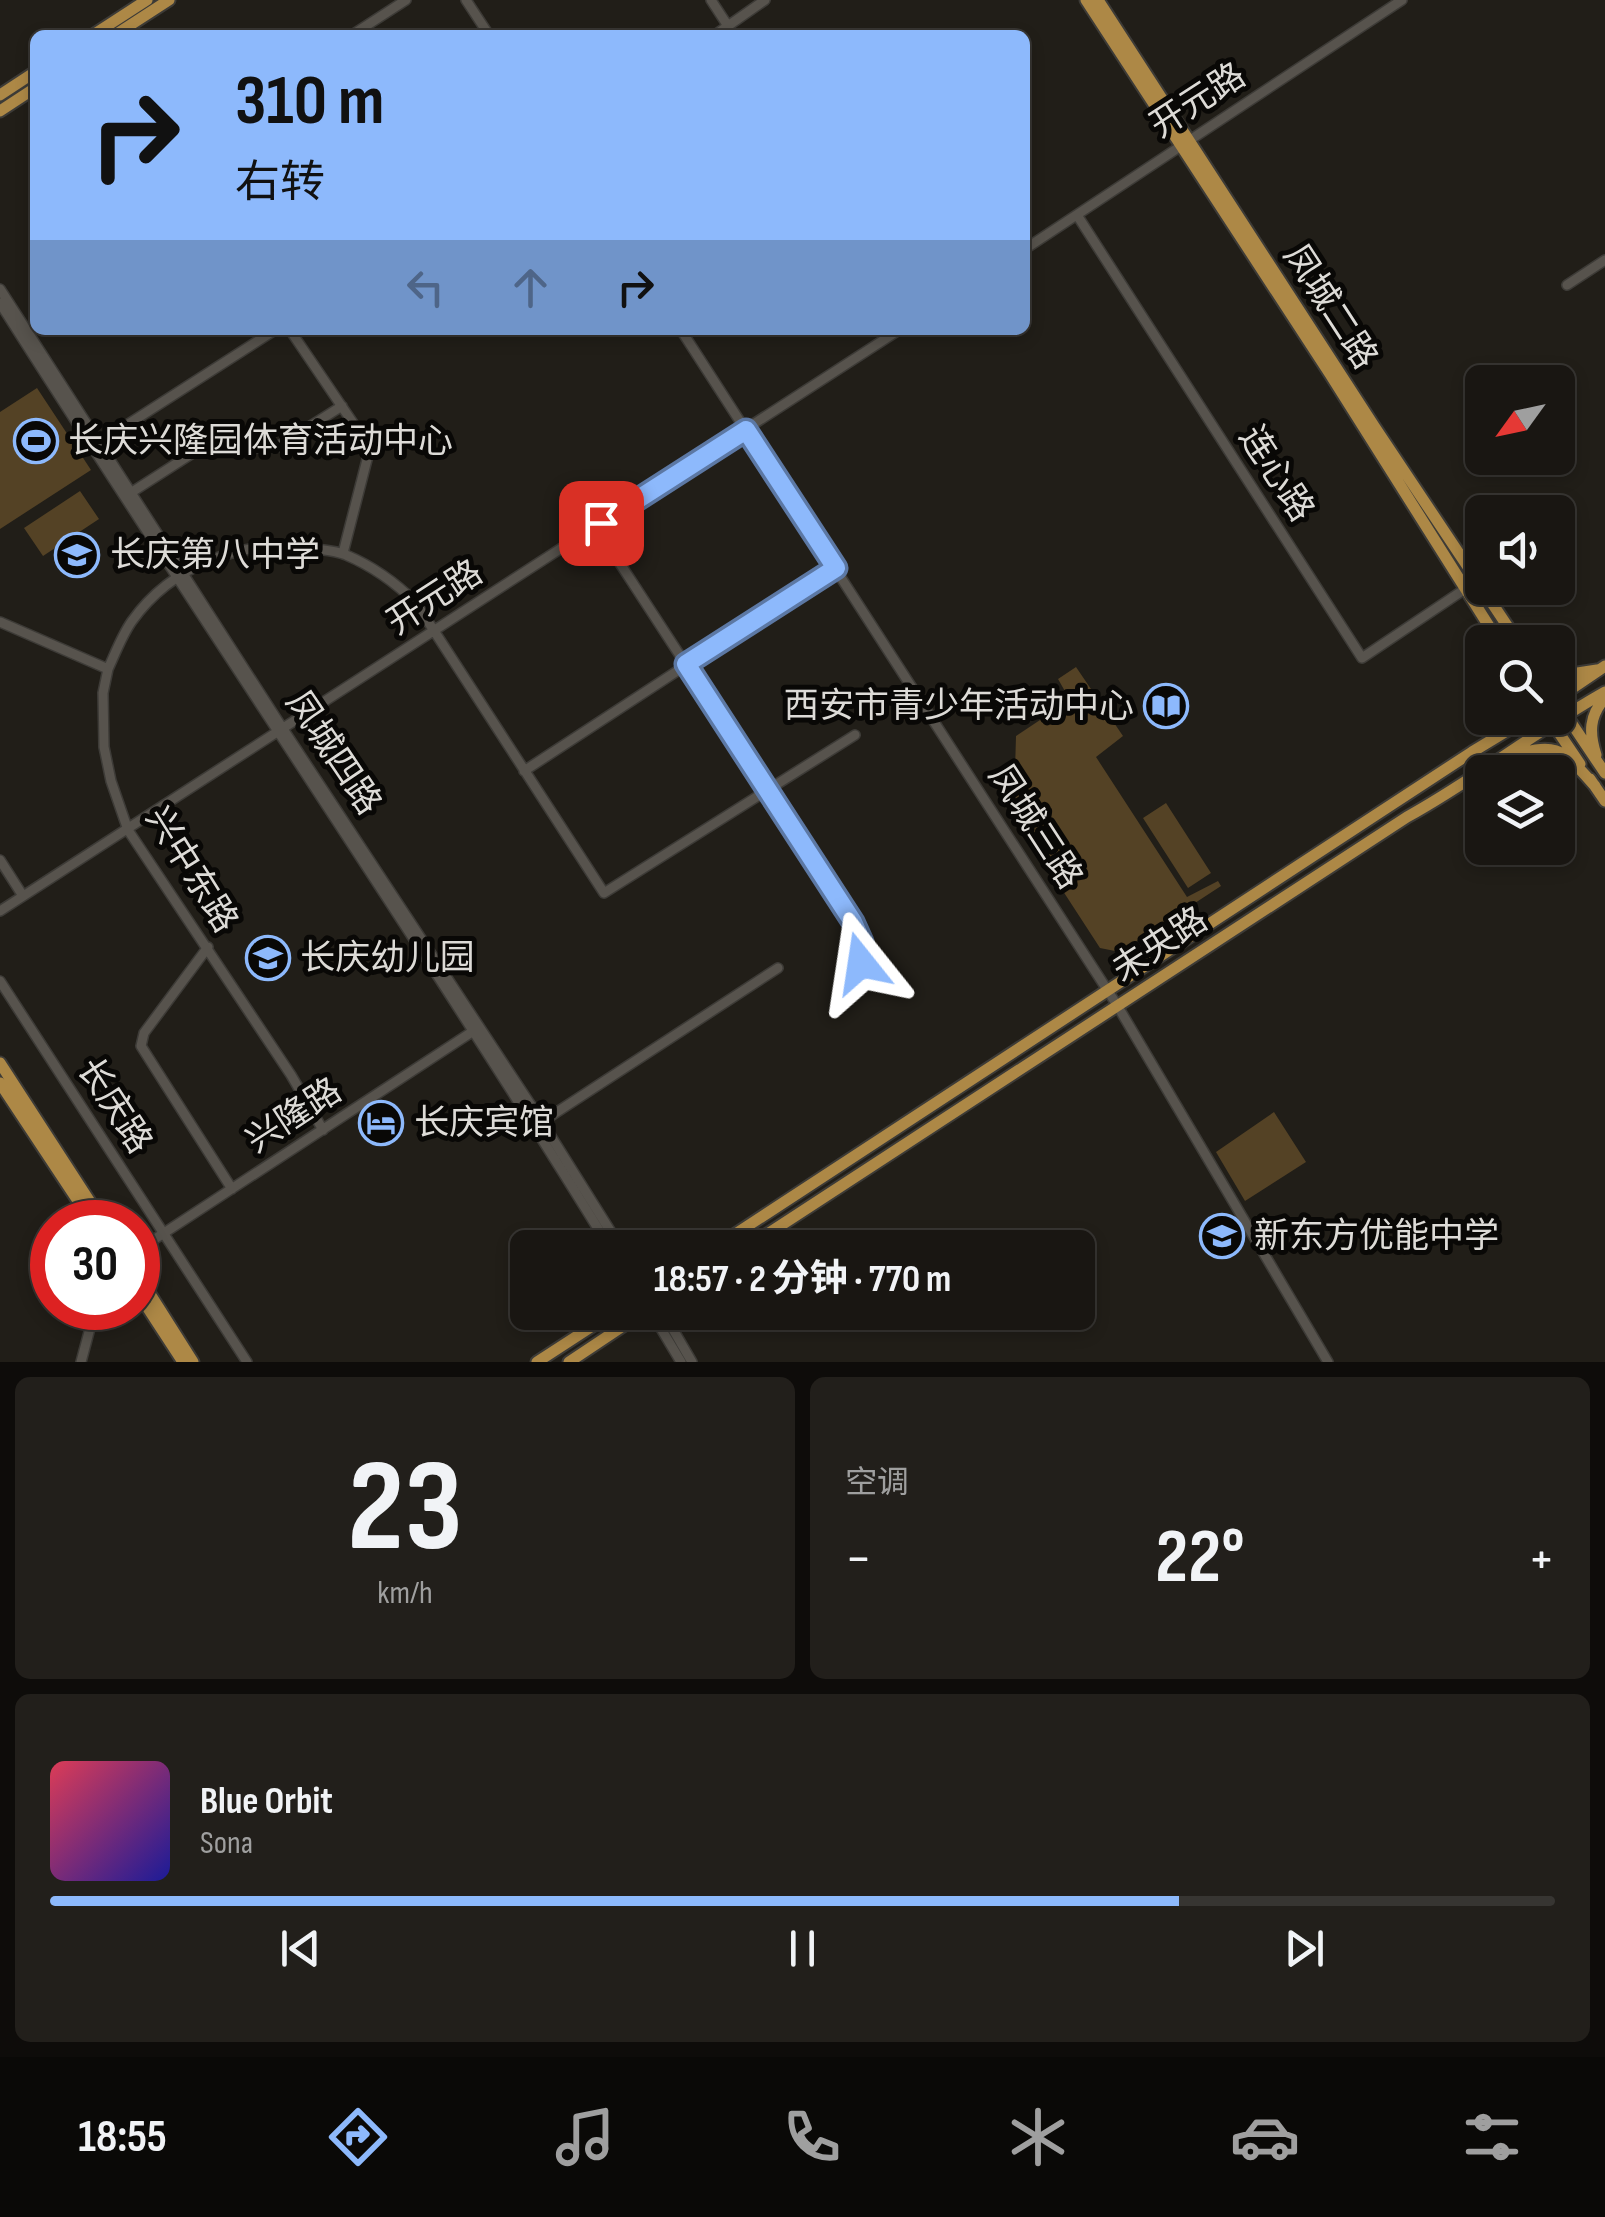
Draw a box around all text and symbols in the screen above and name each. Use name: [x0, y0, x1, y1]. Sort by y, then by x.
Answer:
street label: 开元路: [1142, 54, 1254, 148]
text: 310 m: [235, 60, 384, 144]
icon: right: [70, 70, 200, 200]
text: 右转: [235, 156, 325, 211]
street label: 凤城二路: [1274, 237, 1386, 377]
icon: left: [398, 260, 453, 315]
icon: ahead: [503, 260, 558, 315]
icon: right: [608, 260, 663, 315]
north arrow: [1465, 365, 1575, 475]
map controls: [1465, 365, 1575, 865]
sports icon: 长庆兴隆园体育活动中心: [13, 418, 59, 464]
street label: 连心路: [1229, 418, 1323, 530]
place label: 长庆兴隆园体育活动中心: [68, 420, 453, 463]
pin: [559, 481, 644, 566]
button: sound: [1465, 495, 1575, 605]
icon: arrive: [574, 496, 629, 551]
school or university icon: 长庆第八中学: [54, 532, 100, 578]
place label: 长庆第八中学: [110, 534, 320, 577]
street label: 开元路: [379, 551, 491, 645]
button: search: [1465, 625, 1575, 735]
street label: 凤城四路: [276, 683, 390, 823]
library icon: 西安市青少年活动中心: [1143, 683, 1189, 729]
place label: 西安市青少年活动中心: [784, 685, 1134, 728]
button: layers: [1465, 755, 1575, 865]
street label: 凤城三路: [979, 757, 1091, 897]
street label: 兴中东路: [136, 799, 246, 941]
street label: 未央路: [1104, 898, 1216, 992]
position arrow: [809, 911, 913, 1015]
school or university icon: 长庆幼儿园: [245, 935, 291, 981]
place label: 长庆幼儿园: [300, 937, 475, 980]
street label: 长庆路: [67, 1050, 161, 1162]
street label: 兴隆路: [238, 1069, 350, 1163]
hotel icon: 长庆宾馆: [358, 1100, 404, 1146]
place label: 长庆宾馆: [414, 1102, 554, 1145]
speed limit sign: 30: [30, 1200, 160, 1330]
school or university icon: 新东方优能中学: [1199, 1213, 1245, 1259]
place label: 新东方优能中学: [1254, 1215, 1499, 1258]
text: 18:57 · 2 分钟 · 770 m: [654, 1257, 951, 1302]
text: 23: [347, 1431, 463, 1587]
text: 空调: [845, 1464, 909, 1503]
text: 22°: [1155, 1513, 1245, 1604]
text: −: [845, 1526, 872, 1593]
text: +: [1528, 1526, 1555, 1593]
text: km/h: [377, 1574, 433, 1613]
text: Blue Orbit: [200, 1779, 333, 1824]
text: Sona: [200, 1824, 253, 1863]
icon: previous: [273, 1921, 328, 1976]
icon: pause: [775, 1921, 830, 1976]
icon: next: [1277, 1921, 1332, 1976]
icon: directions: [323, 2102, 393, 2172]
icon: music: [550, 2102, 620, 2172]
icon: phone: [777, 2102, 847, 2172]
icon: climate: [1003, 2102, 1073, 2172]
icon: car: [1230, 2102, 1300, 2172]
icon: filters: [1457, 2102, 1527, 2172]
text: 18:55: [78, 2110, 167, 2165]

